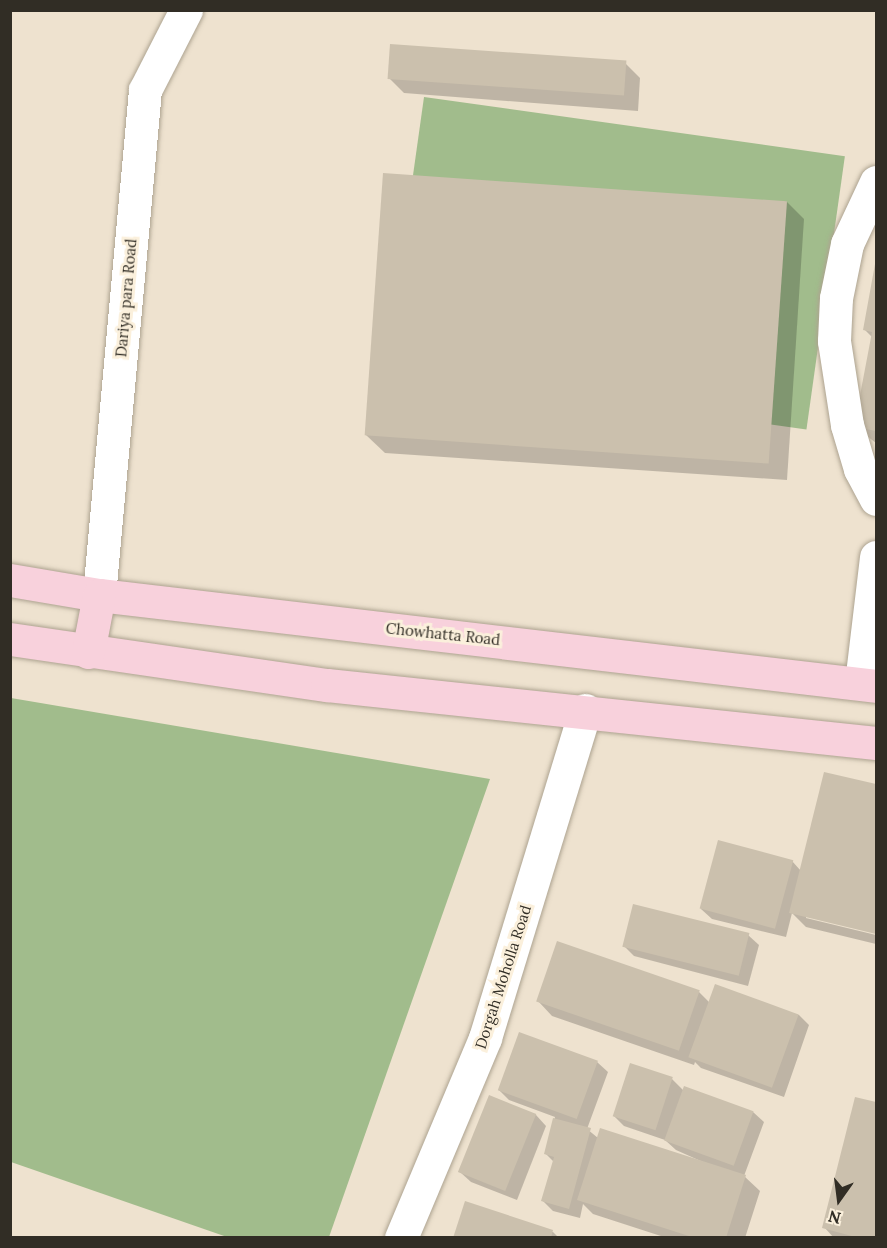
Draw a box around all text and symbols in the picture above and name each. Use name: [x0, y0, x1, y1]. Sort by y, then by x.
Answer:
street label: Dariya para Road: [112, 238, 140, 358]
street label: Chowhatta Road: [385, 619, 501, 649]
street label: Dorgah Moholla Road: [471, 903, 535, 1051]
north arrow: [809, 1170, 869, 1230]
text: N: [826, 1206, 843, 1229]

